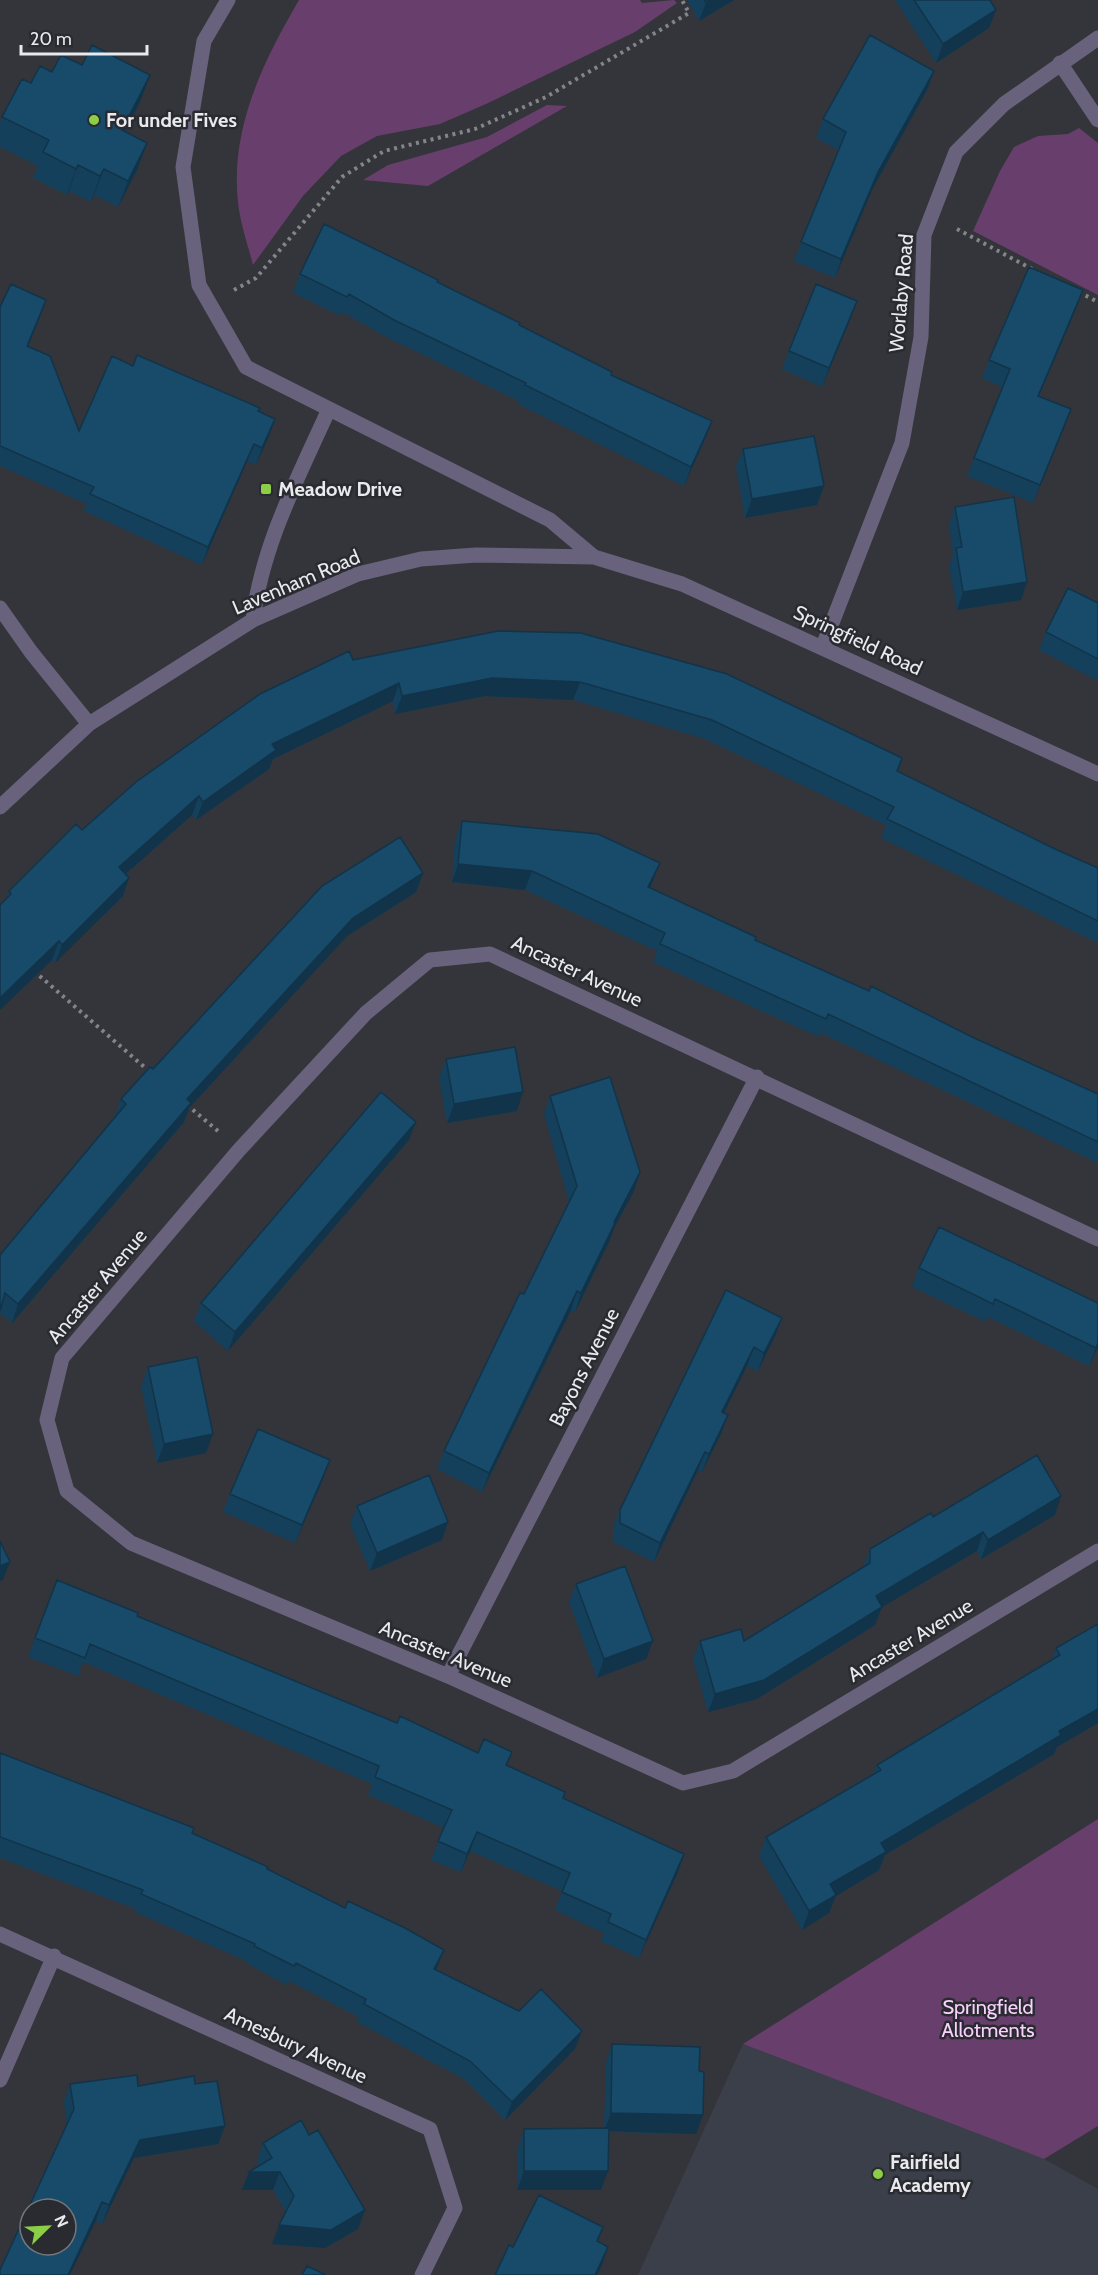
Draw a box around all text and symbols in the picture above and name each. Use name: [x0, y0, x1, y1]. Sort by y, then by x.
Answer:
scale bar: [21, 18, 147, 56]
text: 20 m: [30, 28, 72, 50]
place label: For under Fives: [106, 108, 237, 132]
marker: For under Fives: [87, 113, 101, 127]
street label: Worlaby Road: [884, 233, 918, 353]
place label: Meadow Drive: [278, 477, 402, 501]
marker: Meadow Drive: [259, 482, 273, 496]
street label: Lavenham Road: [229, 544, 363, 620]
street label: Springfield Road: [790, 600, 926, 680]
street label: Ancaster Avenue: [508, 930, 646, 1012]
street label: Ancaster Avenue: [42, 1224, 152, 1348]
street label: Bayons Avenue: [544, 1304, 624, 1430]
street label: Ancaster Avenue: [843, 1593, 977, 1687]
street label: Ancaster Avenue: [376, 1615, 516, 1693]
park label: Springfield Allotments: [942, 1995, 1034, 2042]
street label: Amesbury Avenue: [221, 2002, 371, 2088]
place label: Fairfield Academy: [890, 2150, 971, 2197]
marker: Fairfield Academy: [871, 2167, 885, 2181]
north arrow: [18, 2197, 78, 2257]
text: N: [50, 2212, 72, 2230]

